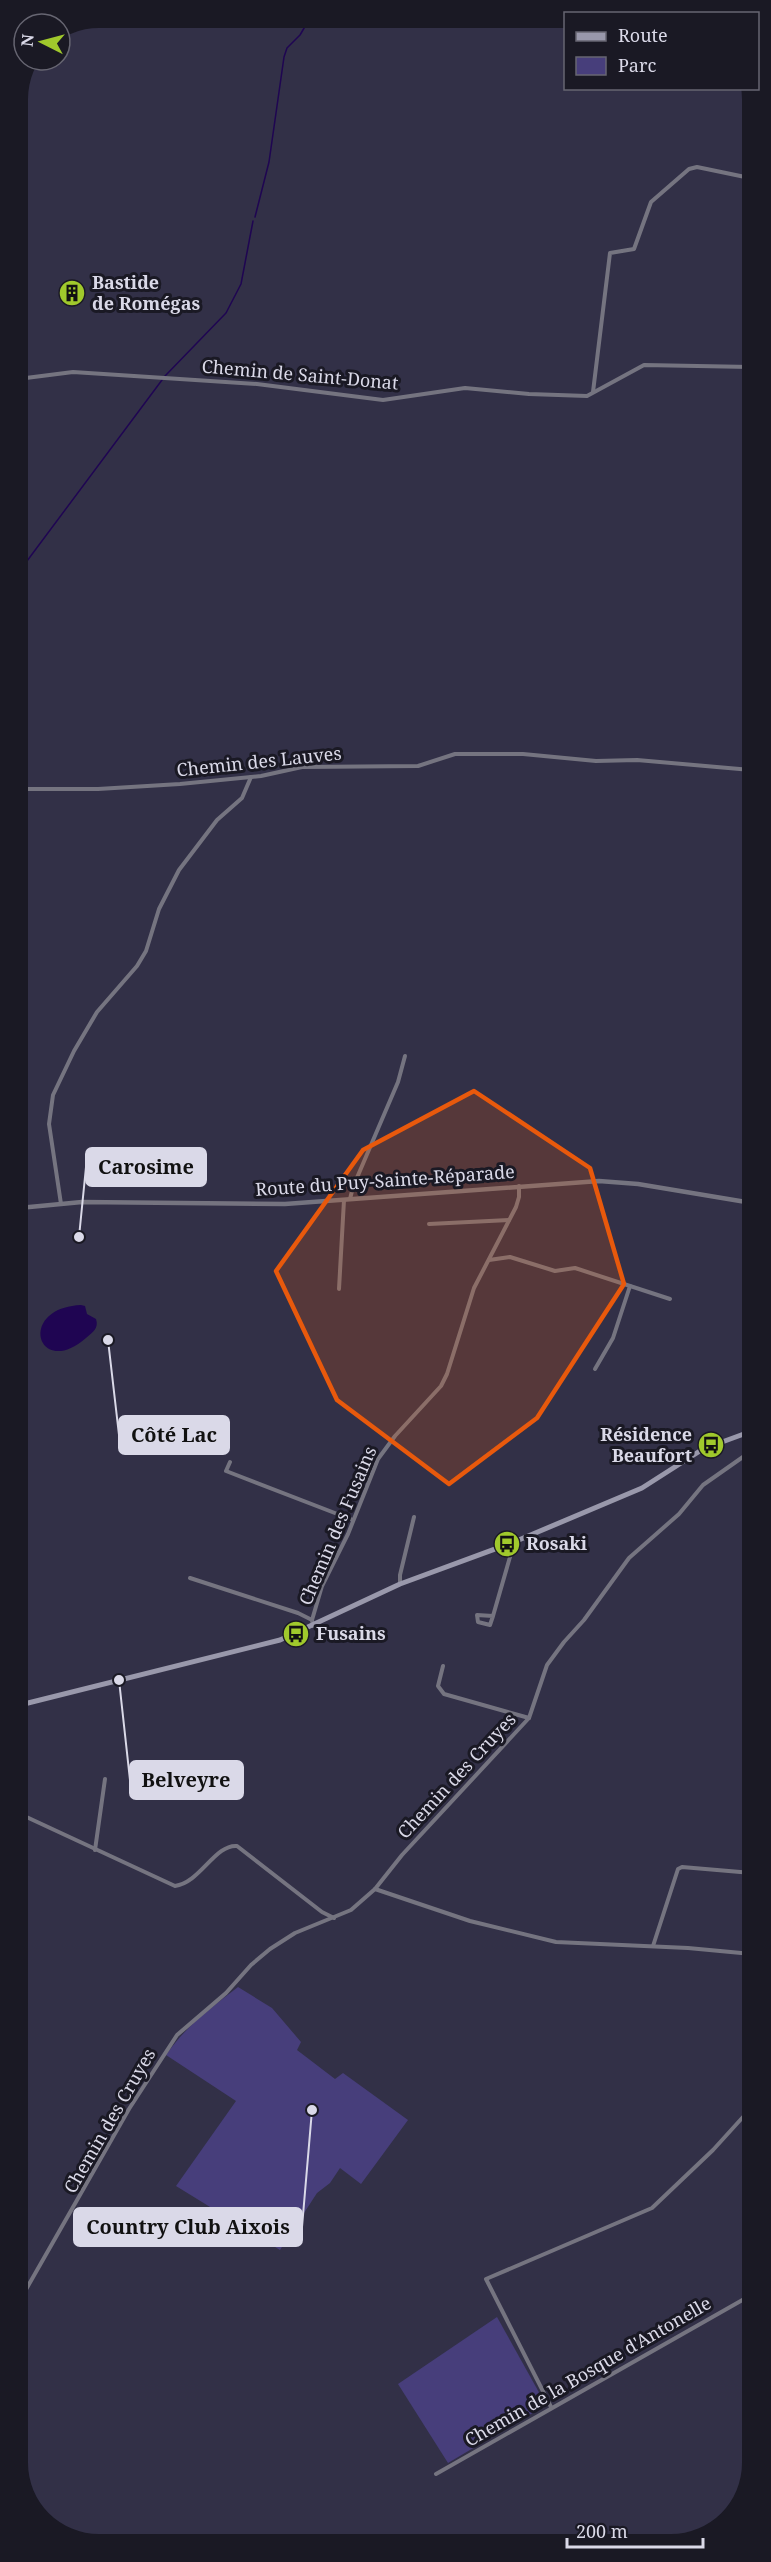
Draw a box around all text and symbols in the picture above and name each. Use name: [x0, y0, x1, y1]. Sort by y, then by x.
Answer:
north arrow: [12, 12, 72, 72]
legend: [564, 12, 759, 90]
text: Route: [618, 23, 668, 47]
text: N: [15, 33, 39, 48]
text: Parc: [618, 53, 656, 77]
place label: Bastide de Romégas: [92, 270, 200, 315]
building icon: Bastide de Romégas: [57, 278, 87, 308]
street label: Chemin de Saint-Donat: [201, 353, 399, 395]
street label: Chemin des Lauves: [175, 740, 343, 782]
callout: Carosime: [86, 1148, 206, 1186]
text: Carosime: [98, 1153, 194, 1180]
street label: Route du Puy-Sainte-Réparade: [254, 1159, 515, 1201]
callout: Côté Lac: [119, 1416, 229, 1454]
text: Côté Lac: [131, 1421, 217, 1448]
place label: Résidence Beaufort: [600, 1422, 692, 1467]
bus stop icon: Résidence Beaufort: [696, 1430, 726, 1460]
street label: Chemin des Fusains: [293, 1442, 381, 1609]
bus stop icon: Rosaki: [492, 1529, 522, 1559]
place label: Rosaki: [526, 1531, 588, 1555]
bus stop icon: Fusains: [281, 1619, 311, 1649]
place label: Fusains: [316, 1621, 386, 1645]
street label: Chemin des Cruyes: [392, 1707, 521, 1843]
callout: Belveyre: [130, 1761, 243, 1799]
text: Belveyre: [142, 1766, 230, 1793]
street label: Chemin des Cruyes: [58, 2044, 160, 2197]
callout: Country Club Aixois: [74, 2208, 302, 2246]
text: Country Club Aixois: [86, 2213, 290, 2240]
street label: Chemin de la Bosque d'Antonelle: [460, 2291, 715, 2452]
scale bar: [567, 2511, 704, 2549]
text: 200 m: [576, 2519, 628, 2543]

